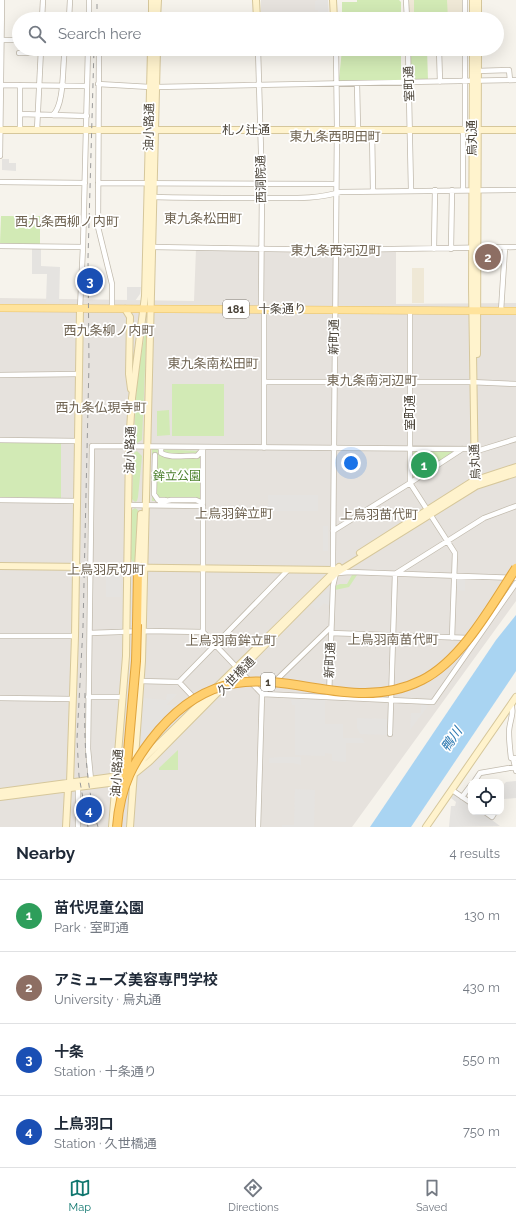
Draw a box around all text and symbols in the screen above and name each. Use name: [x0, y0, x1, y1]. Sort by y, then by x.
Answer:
search box: [12, 12, 504, 56]
icon: search: [26, 23, 48, 45]
text: Search here: [58, 25, 141, 43]
street label: 室町通: [401, 66, 417, 102]
street label: 油小路通: [142, 103, 156, 151]
street label: 烏丸通: [465, 120, 479, 156]
street label: 札ノ辻通: [222, 123, 270, 137]
district label: 東九条西明田町: [289, 129, 381, 144]
street label: 西洞院通: [254, 155, 268, 203]
district label: 東九条松田町: [164, 211, 242, 226]
district label: 西九条西柳ノ内町: [15, 214, 119, 229]
pin: 2: [475, 242, 501, 272]
district label: 東九条西河辺町: [290, 243, 382, 258]
pin: 3: [77, 266, 103, 296]
road number: 181: [223, 300, 249, 318]
street label: 十条通り: [258, 302, 306, 316]
street label: 新町通: [327, 319, 341, 355]
district label: 西九条柳ノ内町: [63, 323, 155, 338]
district label: 東九条南松田町: [167, 356, 259, 371]
district label: 東九条南河辺町: [326, 373, 418, 388]
street label: 室町通: [403, 395, 417, 431]
district label: 西九条仏現寺町: [55, 400, 147, 415]
street label: 油小路通: [122, 426, 138, 474]
street label: 烏丸通: [467, 444, 483, 480]
pin: 1: [411, 450, 437, 480]
your location: [341, 453, 361, 473]
park label: 鉾立公園: [153, 469, 201, 483]
district label: 上鳥羽鉾立町: [195, 506, 273, 521]
district label: 上鳥羽苗代町: [340, 507, 418, 522]
district label: 上鳥羽尻切町: [67, 562, 145, 577]
district label: 上鳥羽南苗代町: [347, 632, 439, 647]
district label: 上鳥羽南鉾立町: [185, 633, 277, 648]
street label: 新町通: [322, 642, 338, 678]
street label: 久世橋通: [214, 654, 258, 698]
road number: 1: [261, 673, 275, 691]
water label: 鴨川: [438, 723, 466, 754]
street label: 油小路通: [108, 749, 126, 797]
map controls: [468, 779, 504, 815]
button: locate: [468, 779, 504, 815]
pin: 4: [76, 795, 102, 825]
text: Nearby: [16, 843, 75, 863]
text: 4 results: [449, 846, 500, 861]
text: 苗代児童公園: [54, 899, 144, 917]
text: 1: [26, 908, 32, 923]
text: 130 m: [464, 908, 500, 923]
text: Park · 室町通: [54, 920, 129, 935]
text: アミューズ美容専門学校: [54, 971, 218, 989]
text: 2: [25, 980, 33, 995]
text: 430 m: [463, 980, 500, 995]
text: University · 烏丸通: [54, 992, 161, 1007]
text: 十条: [54, 1043, 84, 1061]
text: 3: [25, 1052, 33, 1067]
text: 550 m: [463, 1052, 500, 1067]
text: Station · 十条通り: [54, 1064, 157, 1079]
text: 上鳥羽口: [54, 1115, 114, 1133]
text: 4: [25, 1124, 33, 1139]
text: 750 m: [463, 1124, 500, 1139]
text: Station · 久世橋通: [54, 1136, 157, 1151]
tab: Map: [69, 1177, 91, 1214]
tab: Directions: [228, 1177, 279, 1214]
tab: Saved: [416, 1177, 447, 1214]

